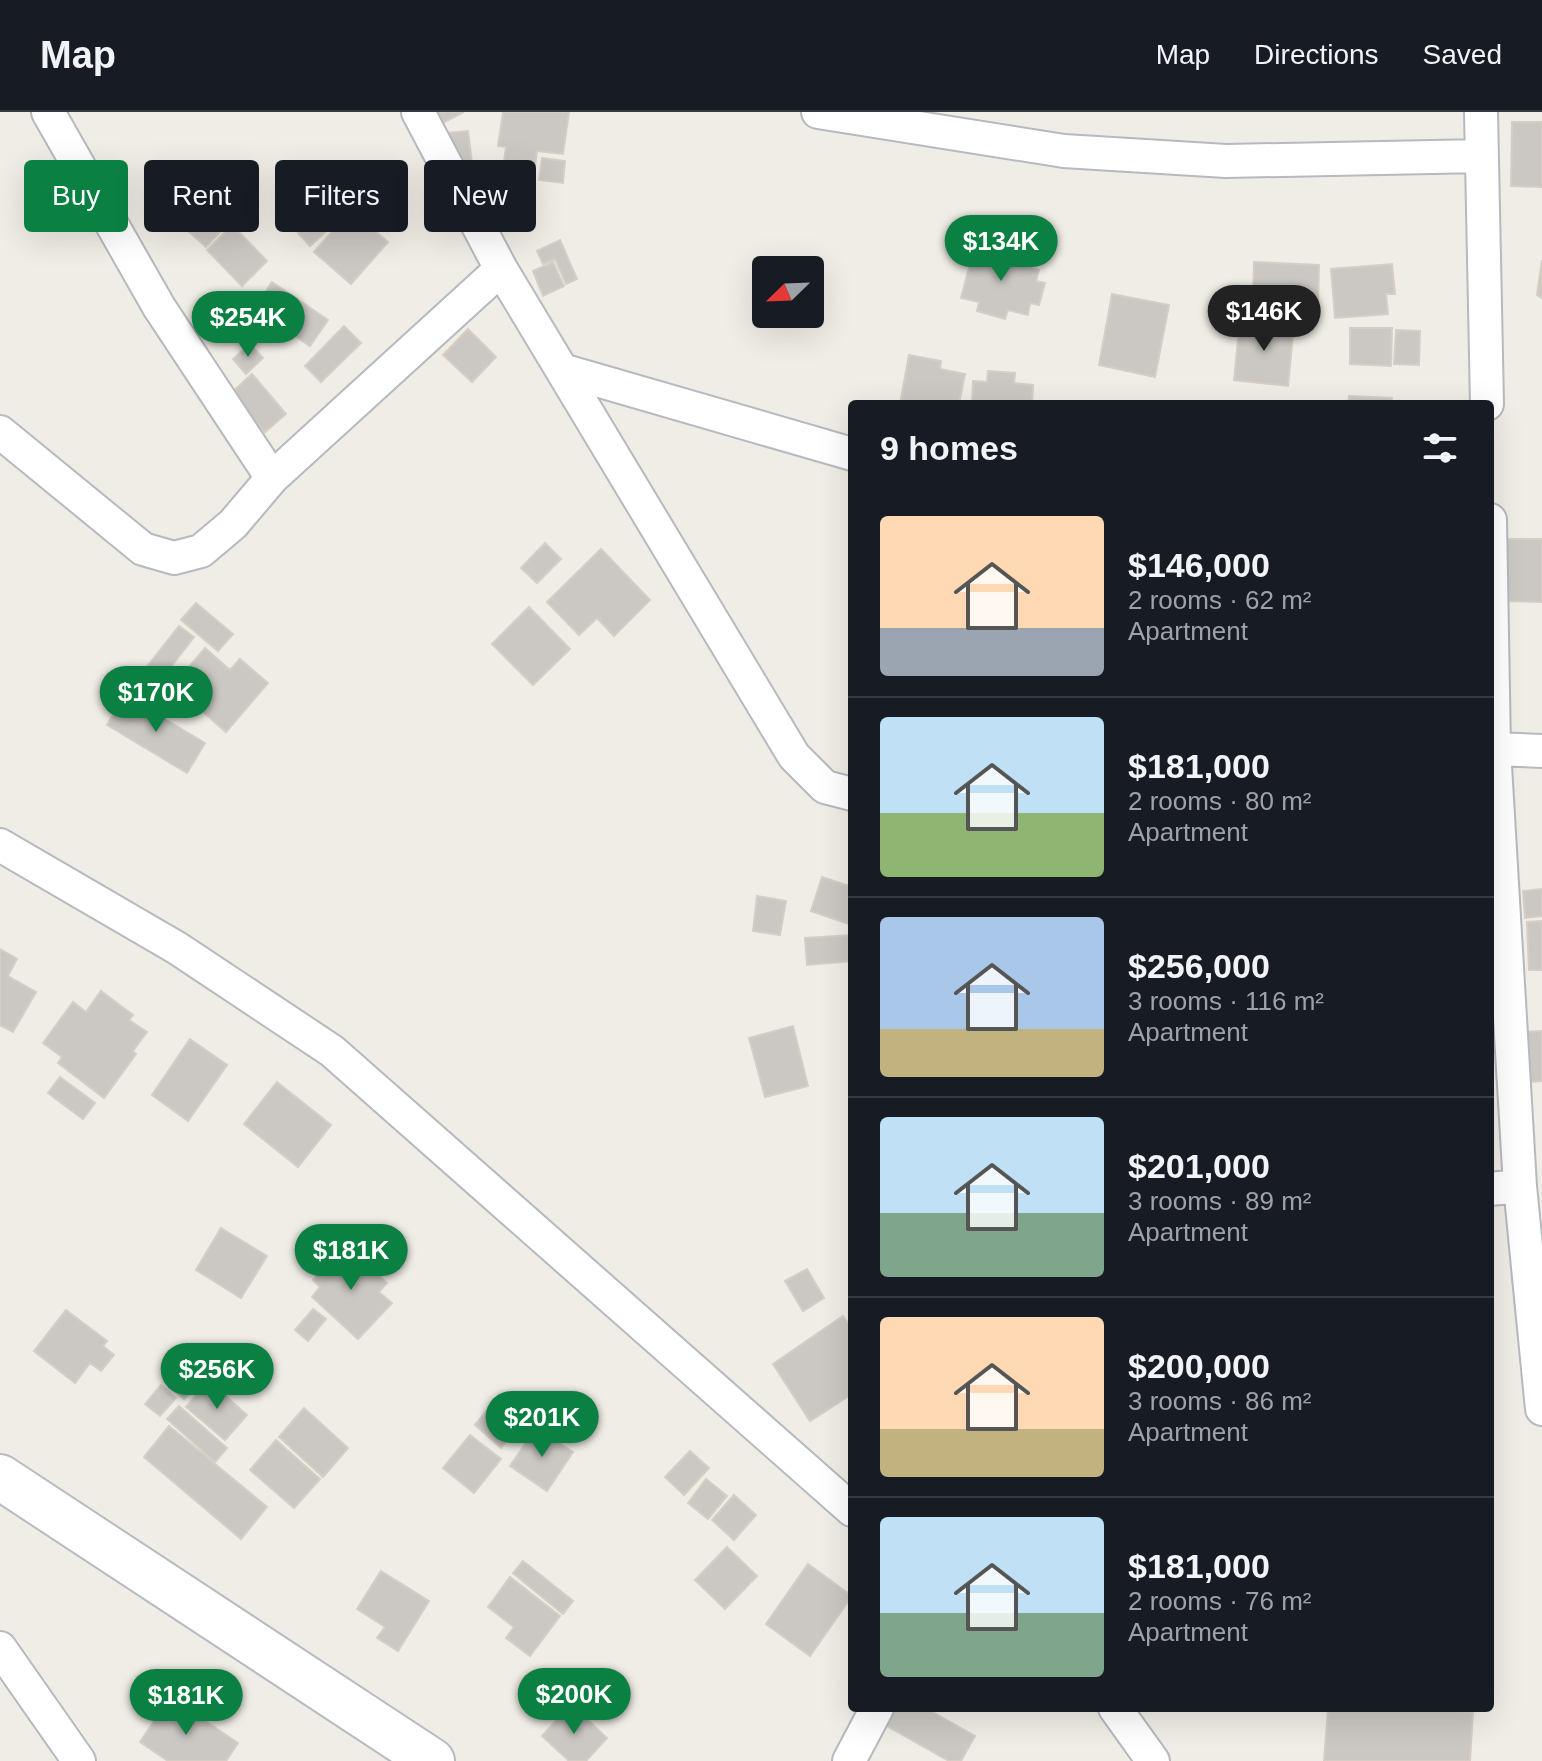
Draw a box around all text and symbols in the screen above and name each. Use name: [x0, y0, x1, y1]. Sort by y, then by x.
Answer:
text: Map: [40, 34, 116, 76]
text: Map: [1156, 39, 1210, 70]
text: Directions: [1254, 39, 1379, 70]
text: Saved: [1423, 39, 1502, 70]
chip: Buy: [24, 160, 128, 232]
chip: Rent: [144, 160, 259, 232]
chip: Filters: [275, 160, 408, 232]
chip: New: [424, 160, 536, 232]
pin: $134K: [945, 215, 1057, 283]
text: $134K: [963, 226, 1039, 256]
north arrow: [752, 256, 824, 328]
map controls: [752, 256, 824, 328]
pin: $146K: [1208, 285, 1320, 353]
pin: $254K: [192, 291, 304, 359]
text: $146K: [1226, 296, 1302, 326]
text: $254K: [210, 302, 286, 332]
icon: filters: [1418, 426, 1462, 470]
text: 9 homes: [880, 429, 1018, 467]
text: $146,000: [1128, 546, 1270, 584]
icon: home: [944, 548, 1040, 644]
text: 2 rooms · 62 m²: [1128, 585, 1312, 615]
text: Apartment: [1128, 616, 1248, 646]
pin: $170K: [100, 666, 212, 734]
text: $170K: [118, 677, 194, 707]
text: $181,000: [1128, 747, 1270, 785]
icon: home: [944, 749, 1040, 845]
text: 2 rooms · 80 m²: [1128, 786, 1312, 816]
text: Apartment: [1128, 817, 1248, 847]
text: $256,000: [1128, 947, 1270, 985]
icon: home: [944, 949, 1040, 1045]
text: 3 rooms · 116 m²: [1128, 986, 1324, 1016]
text: Apartment: [1128, 1017, 1248, 1047]
text: $201,000: [1128, 1147, 1270, 1185]
icon: home: [944, 1149, 1040, 1245]
text: 3 rooms · 89 m²: [1128, 1186, 1312, 1216]
text: Apartment: [1128, 1217, 1248, 1247]
pin: $181K: [295, 1224, 407, 1292]
text: $181K: [313, 1235, 389, 1265]
pin: $256K: [161, 1343, 273, 1411]
text: $200,000: [1128, 1347, 1270, 1385]
icon: home: [944, 1349, 1040, 1445]
text: $256K: [179, 1354, 255, 1384]
text: 3 rooms · 86 m²: [1128, 1386, 1312, 1416]
pin: $201K: [486, 1391, 598, 1459]
text: $201K: [504, 1402, 580, 1432]
text: Apartment: [1128, 1417, 1248, 1447]
text: $181,000: [1128, 1547, 1270, 1585]
icon: home: [944, 1549, 1040, 1645]
text: 2 rooms · 76 m²: [1128, 1586, 1312, 1616]
text: Apartment: [1128, 1617, 1248, 1647]
pin: $200K: [518, 1668, 630, 1736]
pin: $181K: [130, 1669, 242, 1737]
text: $200K: [536, 1679, 612, 1709]
text: $181K: [148, 1680, 224, 1710]

